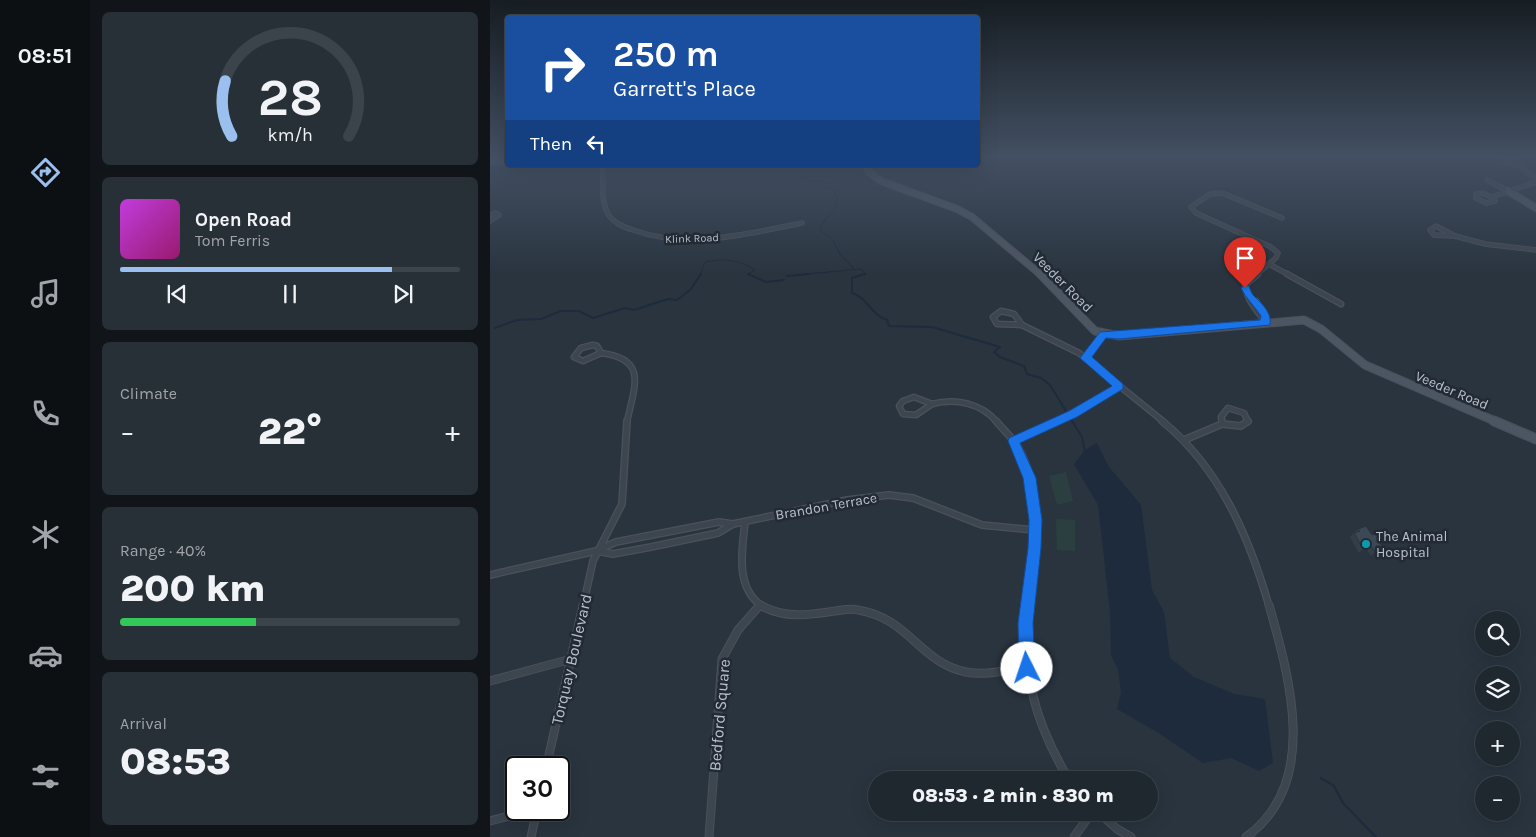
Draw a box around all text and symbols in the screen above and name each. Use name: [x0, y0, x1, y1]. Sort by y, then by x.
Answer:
text: 250 m: [613, 34, 719, 75]
icon: right: [530, 35, 595, 100]
text: 08:51: [18, 43, 72, 69]
text: 28: [257, 67, 323, 128]
text: Garrett's Place: [613, 76, 756, 102]
text: km/h: [267, 125, 313, 146]
icon: left: [582, 130, 610, 158]
text: Then: [530, 133, 572, 155]
icon: directions: [28, 155, 63, 190]
text: Open Road: [195, 209, 292, 231]
text: Tom Ferris: [195, 231, 270, 250]
street label: Klink Road: [665, 231, 719, 246]
pin: [1224, 237, 1266, 288]
icon: arrive: [1231, 244, 1259, 272]
street label: Veeder Road: [1029, 249, 1096, 316]
icon: music: [28, 276, 63, 311]
icon: previous: [163, 280, 191, 308]
icon: pause: [276, 280, 304, 308]
icon: next: [389, 280, 417, 308]
street label: Veeder Road: [1413, 367, 1491, 414]
text: Climate: [120, 384, 177, 403]
icon: phone: [28, 396, 63, 431]
text: 22°: [258, 409, 322, 454]
text: −: [120, 415, 135, 448]
text: +: [445, 415, 460, 448]
street label: Brandon Terrace: [774, 489, 878, 524]
icon: climate: [28, 517, 63, 552]
place label: The Animal Hospital: [1376, 528, 1447, 561]
marker: The Animal Hospital: [1360, 538, 1372, 550]
text: Range · 40%: [120, 541, 206, 560]
text: 200 km: [120, 566, 266, 611]
street label: Torquay Boulevard: [547, 592, 596, 726]
map controls: [1475, 611, 1520, 821]
button: search: [1475, 611, 1520, 656]
icon: car: [28, 638, 63, 673]
position arrow: [1000, 641, 1052, 693]
street label: Bedford Square: [705, 658, 734, 772]
button: layers: [1475, 666, 1520, 711]
text: Arrival: [120, 714, 167, 733]
button: +: [1475, 721, 1520, 766]
text: 08:53: [120, 739, 231, 784]
speed limit sign: 30: [505, 756, 570, 821]
icon: filters: [28, 759, 63, 794]
button: −: [1475, 776, 1520, 821]
text: 08:53 · 2 min · 830 m: [912, 785, 1114, 807]

